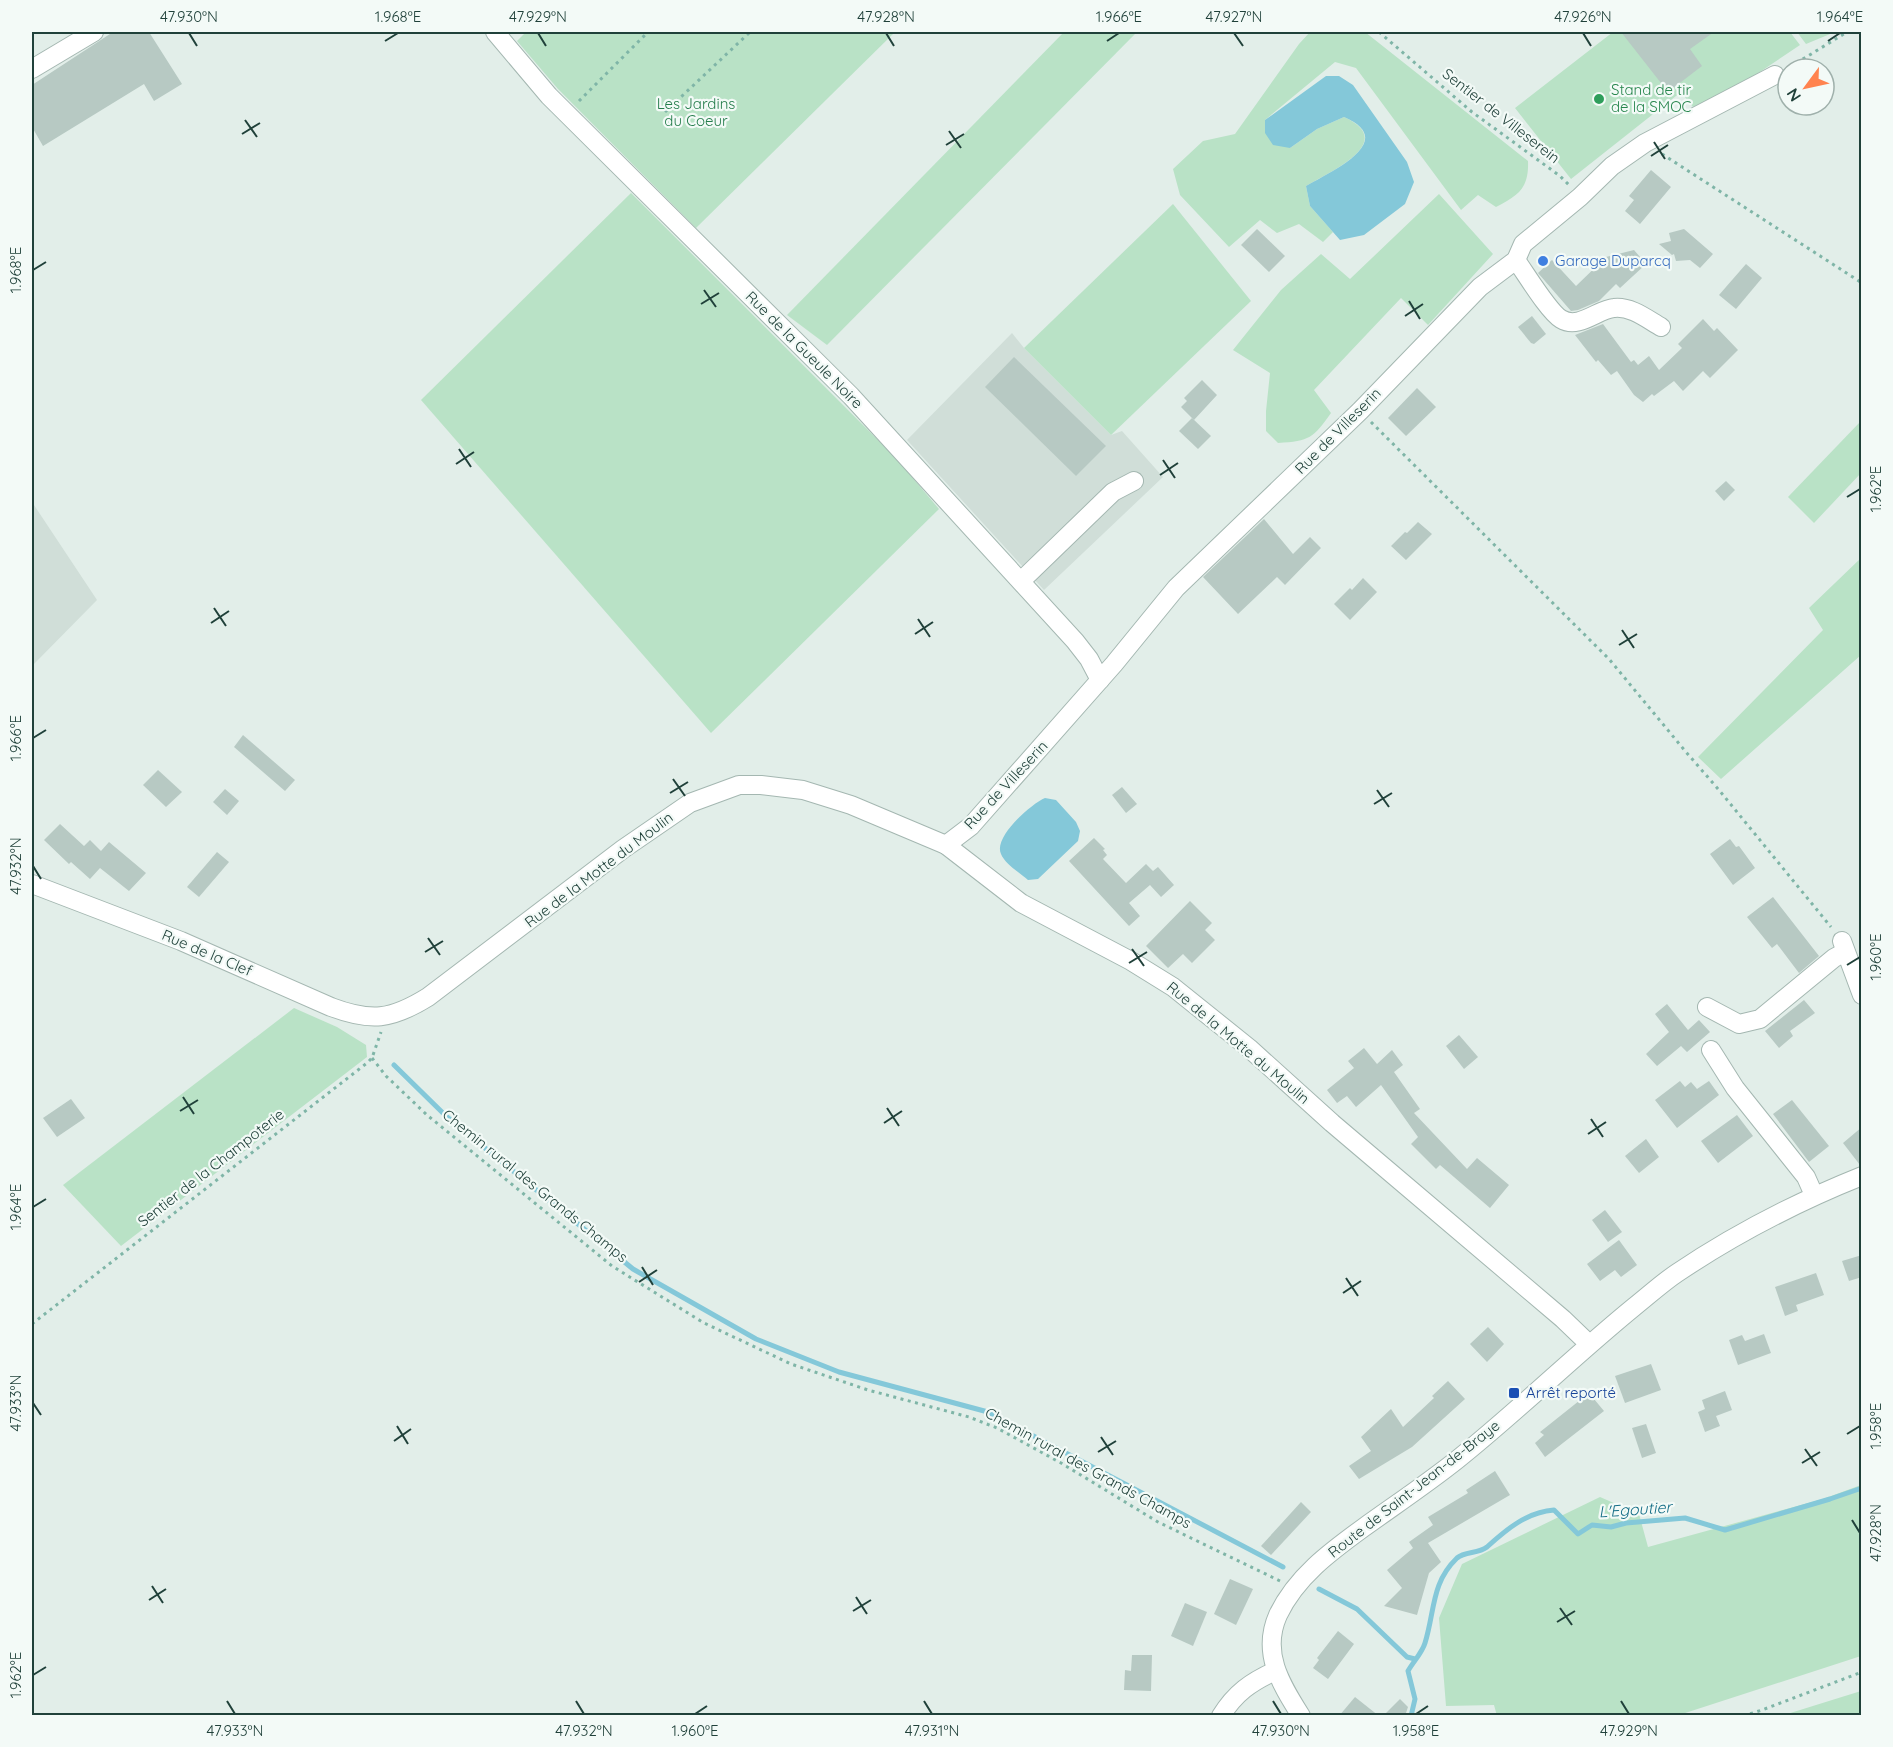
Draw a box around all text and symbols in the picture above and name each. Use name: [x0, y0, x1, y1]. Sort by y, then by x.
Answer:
text: 47.930°N: [160, 7, 218, 26]
text: 1.968°E: [375, 7, 421, 26]
text: 47.929°N: [509, 7, 567, 26]
text: 47.928°N: [857, 7, 915, 26]
text: 1.966°E: [1096, 7, 1142, 26]
text: 47.927°N: [1206, 7, 1262, 26]
text: 47.926°N: [1554, 7, 1612, 26]
text: 1.964°E: [1817, 7, 1863, 26]
north arrow: [1776, 57, 1836, 117]
street label: Sentier de Villeserein: [1439, 64, 1564, 167]
place label: Stand de tir de la SMOC: [1611, 80, 1692, 116]
text: N: [1782, 85, 1805, 106]
marker: Stand de tir de la SMOC: [1592, 92, 1606, 106]
park label: Les Jardins du Coeur: [657, 94, 735, 130]
text: 1.968°E: [6, 247, 25, 293]
place label: Garage Duparcq: [1555, 251, 1671, 270]
marker: Garage Duparcq: [1536, 254, 1550, 268]
street label: Rue de la Gueule Noire: [742, 287, 867, 412]
street label: Rue de Villeserin: [1291, 384, 1385, 478]
text: 1.962°E: [1866, 466, 1885, 512]
text: 1.966°E: [6, 715, 25, 761]
street label: Rue de Villeserin: [960, 736, 1052, 833]
street label: Rue de la Motte du Moulin: [521, 808, 677, 932]
text: 47.932°N: [6, 837, 25, 895]
street label: Rue de la Clef: [159, 925, 256, 980]
text: 1.960°E: [1866, 933, 1885, 981]
street label: Rue de la Motte du Moulin: [1163, 977, 1314, 1108]
street label: Sentier de la Champoterie: [134, 1104, 288, 1231]
street label: Chemin rural des Grands Champs: [439, 1105, 632, 1266]
text: 1.964°E: [6, 1184, 25, 1230]
text: 47.933°N: [6, 1375, 25, 1431]
place label: Arrêt reporté: [1526, 1383, 1616, 1402]
marker: Arrêt reporté: [1507, 1386, 1521, 1400]
street label: Chemin rural des Grands Champs: [982, 1403, 1195, 1532]
text: 1.958°E: [1866, 1403, 1885, 1449]
street label: Route de Saint-Jean-de-Braye: [1324, 1416, 1503, 1562]
water label: L'Egoutier: [1598, 1496, 1674, 1522]
text: 47.928°N: [1866, 1504, 1885, 1562]
text: 1.962°E: [6, 1652, 25, 1698]
text: 47.933°N: [207, 1721, 263, 1740]
text: 47.932°N: [555, 1721, 613, 1740]
text: 1.960°E: [671, 1721, 719, 1740]
text: 47.931°N: [905, 1721, 959, 1740]
text: 47.930°N: [1252, 1721, 1310, 1740]
text: 1.958°E: [1393, 1721, 1439, 1740]
text: 47.929°N: [1600, 1721, 1658, 1740]

